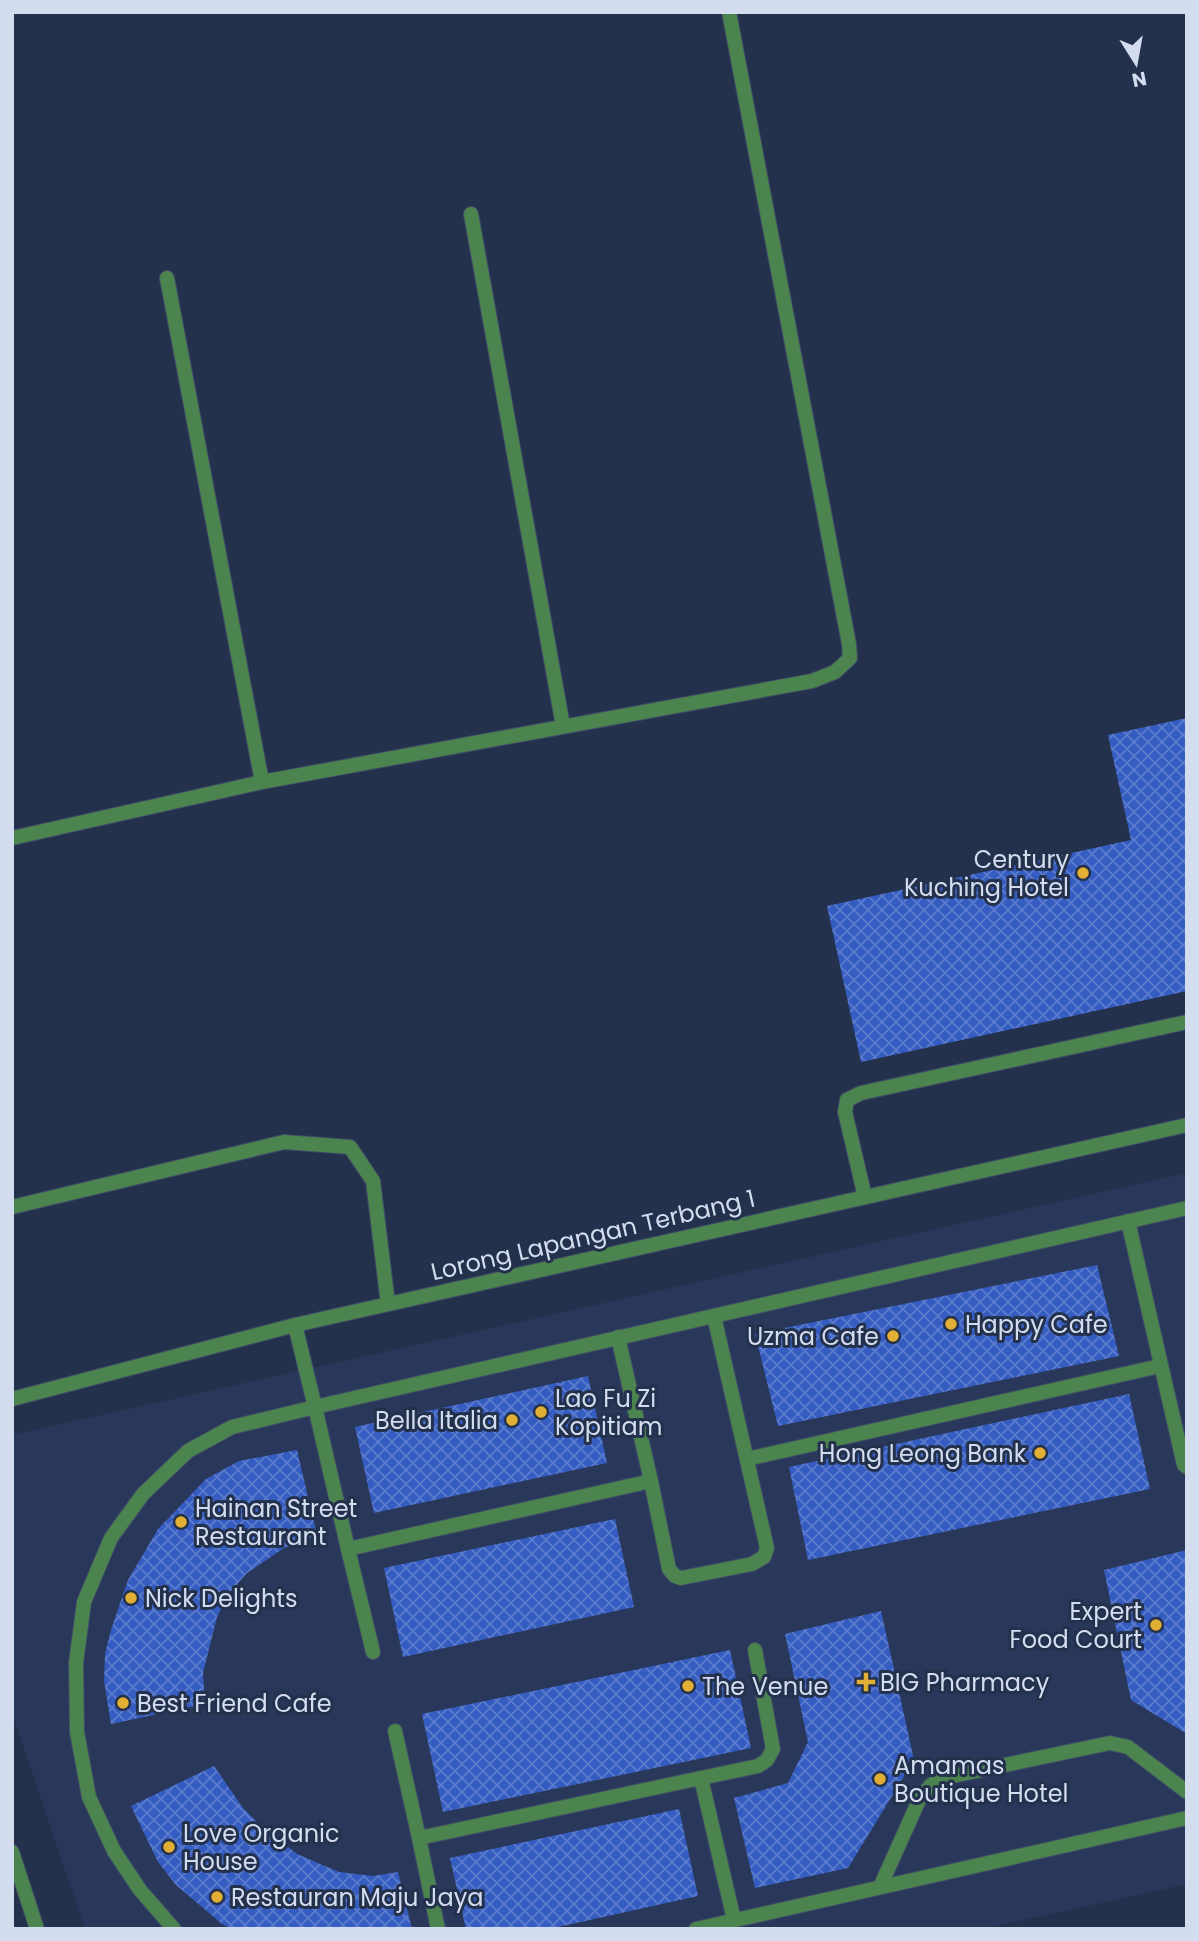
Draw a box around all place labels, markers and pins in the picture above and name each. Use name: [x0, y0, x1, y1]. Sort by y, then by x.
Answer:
place label: Century Kuching Hotel: [904, 843, 1069, 904]
marker: Century Kuching Hotel: [1075, 865, 1091, 881]
place label: Happy Cafe: [965, 1308, 1108, 1341]
marker: Happy Cafe: [943, 1316, 959, 1332]
place label: Uzma Cafe: [747, 1320, 879, 1353]
marker: Uzma Cafe: [885, 1328, 901, 1344]
place label: Lao Fu Zi Kopitiam: [555, 1382, 662, 1443]
place label: Bella Italia: [375, 1404, 498, 1437]
marker: Lao Fu Zi Kopitiam: [533, 1404, 549, 1420]
marker: Bella Italia: [504, 1412, 520, 1428]
place label: Hong Leong Bank: [819, 1437, 1027, 1470]
marker: Hong Leong Bank: [1032, 1445, 1048, 1461]
place label: Hainan Street Restaurant: [195, 1492, 357, 1553]
marker: Hainan Street Restaurant: [173, 1514, 189, 1530]
place label: Nick Delights: [145, 1582, 298, 1615]
marker: Nick Delights: [123, 1590, 139, 1606]
place label: Expert Food Court: [1010, 1595, 1142, 1656]
marker: Expert Food Court: [1148, 1617, 1164, 1633]
place label: BIG Pharmacy: [880, 1666, 1050, 1699]
place label: The Venue: [702, 1670, 828, 1703]
marker: BIG Pharmacy: [858, 1674, 874, 1690]
marker: The Venue: [680, 1678, 696, 1694]
place label: Best Friend Cafe: [137, 1687, 332, 1720]
marker: Best Friend Cafe: [115, 1695, 131, 1711]
place label: Amamas Boutique Hotel: [894, 1749, 1068, 1810]
marker: Amamas Boutique Hotel: [872, 1771, 888, 1787]
place label: Love Organic House: [183, 1817, 340, 1878]
marker: Love Organic House: [161, 1839, 177, 1855]
place label: Restauran Maju Jaya: [231, 1881, 484, 1914]
marker: Restauran Maju Jaya: [209, 1889, 225, 1905]

